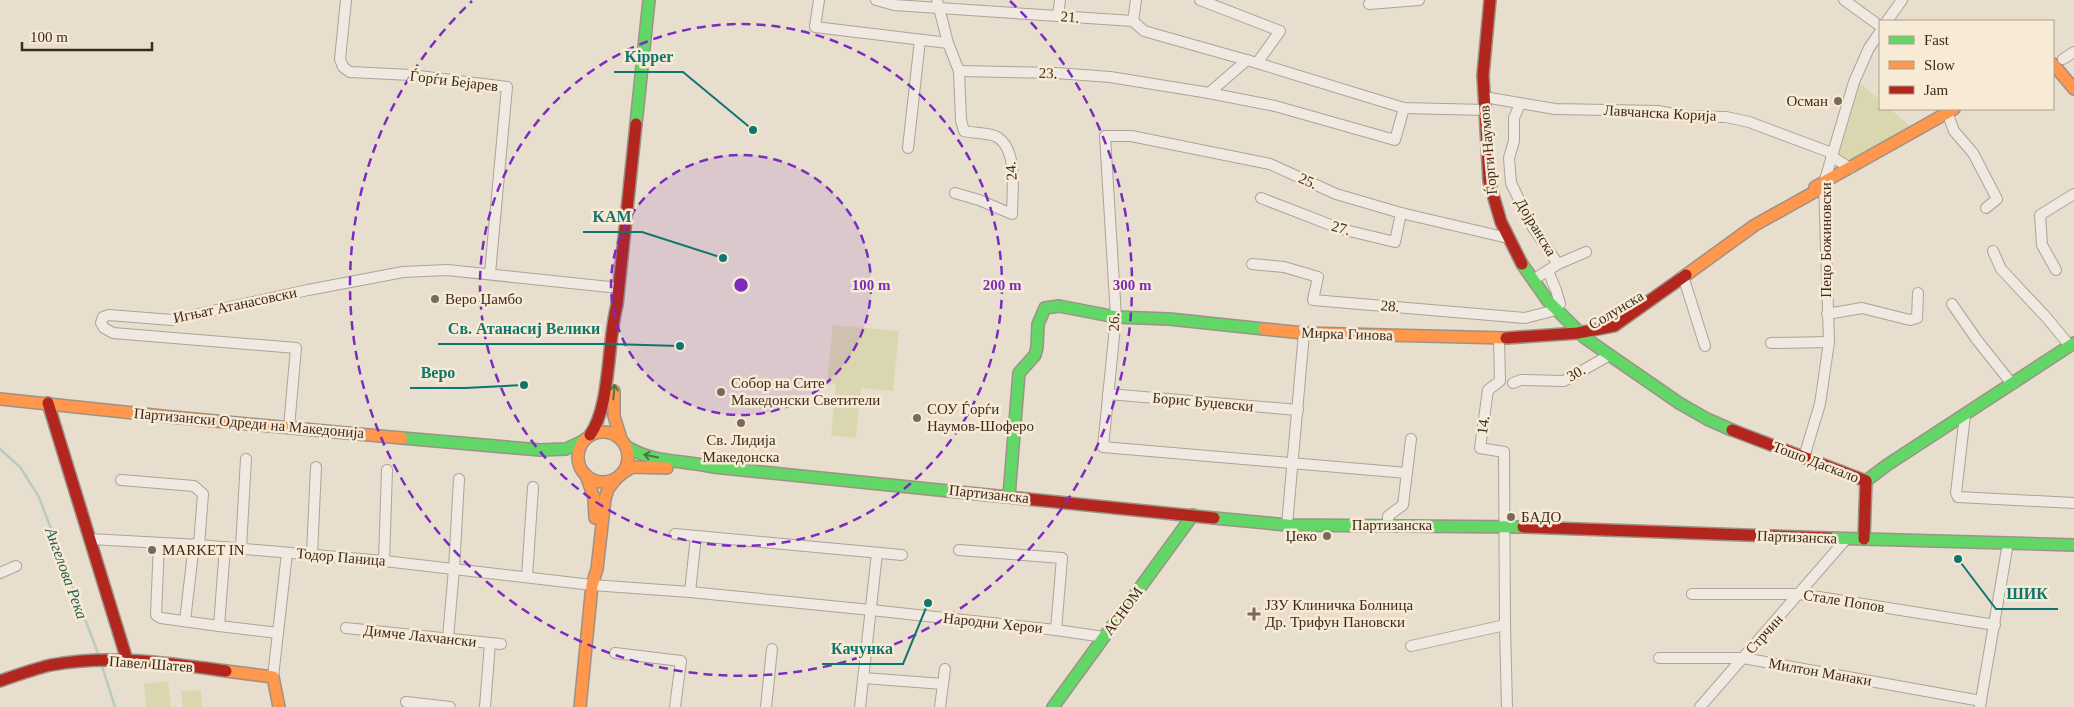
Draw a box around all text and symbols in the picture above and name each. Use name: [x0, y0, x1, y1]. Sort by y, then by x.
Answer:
street label: 21.: [1060, 8, 1080, 26]
scale bar: [22, 20, 152, 52]
legend: [1879, 20, 2054, 110]
text: 100 m: [30, 29, 68, 45]
text: Fast: [1924, 32, 1950, 48]
callout: Kipper: [614, 41, 683, 72]
text: Kipper: [625, 48, 673, 66]
text: Slow: [1924, 57, 1955, 73]
street label: 23.: [1038, 65, 1058, 81]
street label: Ѓорѓи Бејарев: [409, 68, 499, 94]
text: Jam: [1924, 82, 1948, 98]
place label: Осман: [1786, 93, 1828, 109]
marker: Осман: [1832, 95, 1844, 107]
street label: Лавчанска Корија: [1603, 102, 1717, 124]
street label: Ѓорги Наумов: [1476, 105, 1500, 195]
street label: 24.: [1002, 161, 1020, 181]
street label: 25.: [1296, 170, 1320, 192]
street label: Пецо Божиновски: [1818, 182, 1834, 298]
street label: Дојранска: [1513, 195, 1560, 259]
callout: KAM: [583, 201, 642, 232]
text: KAM: [592, 208, 632, 225]
street label: 27.: [1330, 218, 1352, 238]
centre of rings: [732, 276, 750, 294]
text: 100 m: [852, 277, 891, 293]
text: 200 m: [983, 277, 1022, 293]
text: 300 m: [1113, 277, 1152, 293]
street label: Игњат Атанасовски: [172, 284, 298, 326]
street label: Солунска: [1586, 287, 1646, 332]
place label: Веро Џамбо: [445, 291, 523, 307]
marker: Веро Џамбо: [429, 293, 441, 305]
street label: 28.: [1380, 297, 1400, 315]
street label: 26.: [1106, 312, 1122, 332]
callout: Св. Атанасиј Велики: [438, 313, 610, 344]
text: Св. Атанасиј Велики: [448, 320, 600, 338]
street label: Мирка Гинова: [1301, 324, 1393, 344]
callout: Веро: [410, 357, 465, 388]
street label: 30.: [1564, 361, 1588, 385]
text: Веро: [421, 364, 455, 382]
place label: Собор на Сите Македонски Светители: [731, 375, 880, 408]
one-way arrow: [609, 384, 618, 400]
marker: Собор на Сите Македонски Светители: [715, 386, 727, 398]
street label: Борис Буџевски: [1152, 390, 1254, 414]
place label: СОУ Ѓорѓи Наумов-Шоферо: [927, 401, 1034, 434]
street label: Партизански Одреди на Македонија: [133, 405, 365, 441]
marker: СОУ Ѓорѓи Наумов-Шоферо: [911, 412, 923, 424]
street label: 14.: [1474, 415, 1492, 435]
marker: Св. Лидија Македонска: [735, 417, 747, 429]
place label: Св. Лидија Македонска: [703, 432, 780, 465]
street label: Тошо Даскало: [1771, 438, 1861, 486]
one-way arrow: [644, 451, 660, 461]
street label: Партизанска: [948, 482, 1030, 506]
place label: БАДО: [1521, 509, 1561, 525]
marker: БАДО: [1505, 511, 1517, 523]
street label: Партизанска: [1352, 517, 1433, 533]
water label: Ангелова Река: [42, 524, 91, 621]
place label: Џеко: [1285, 528, 1317, 544]
street label: Партизанска: [1757, 528, 1838, 546]
marker: Џеко: [1321, 530, 1333, 542]
place label: MARKET IN: [162, 542, 245, 558]
marker: MARKET IN: [146, 544, 158, 556]
street label: Тодор Паница: [296, 545, 387, 569]
callout: ШИК: [1996, 578, 2058, 609]
street label: АСНОМ: [1100, 584, 1146, 638]
text: ШИК: [2006, 585, 2048, 602]
street label: Стале Попов: [1802, 587, 1886, 615]
place label: ЈЗУ Клиничка Болница Др. Трифун Пановски: [1265, 597, 1413, 630]
marker: ЈЗУ Клиничка Болница Др. Трифун Пановски: [1247, 607, 1261, 621]
street label: Народни Херои: [942, 610, 1044, 636]
street label: Стрчин: [1742, 611, 1786, 657]
street label: Димче Лахчански: [363, 622, 477, 650]
callout: Качунка: [822, 633, 903, 664]
text: Качунка: [831, 640, 893, 658]
street label: Павел Шатев: [109, 653, 193, 675]
street label: Милтон Манаки: [1767, 655, 1873, 689]

